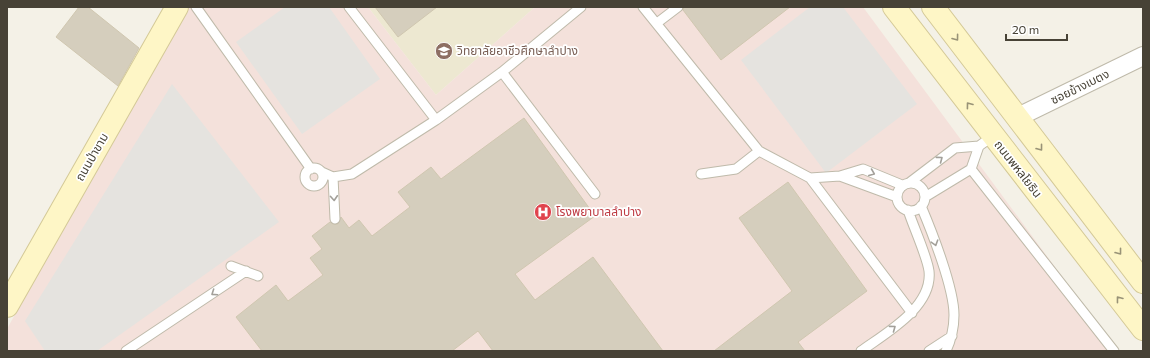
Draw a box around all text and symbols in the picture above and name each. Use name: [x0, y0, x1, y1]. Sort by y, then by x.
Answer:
scale bar: [1006, 16, 1067, 42]
text: 20 m: [1012, 22, 1039, 36]
one-way arrow: [951, 34, 959, 41]
school or university icon: วิทยาลัยอาชีวศึกษาลำปาง: [434, 41, 454, 61]
place label: วิทยาลัยอาชีวศึกษาลำปาง: [456, 43, 578, 57]
street label: ซอยข้างเบตง: [1048, 66, 1111, 106]
one-way arrow: [967, 102, 974, 109]
street label: ถนนป่าขาม: [72, 130, 110, 183]
street label: ถนนพหลโยธิน: [992, 137, 1045, 200]
one-way arrow: [1035, 144, 1042, 151]
one-way arrow: [935, 157, 942, 164]
one-way arrow: [868, 168, 875, 176]
one-way arrow: [330, 195, 339, 201]
hospital icon: โรงพยาบาลลำปาง: [533, 202, 553, 222]
place label: โรงพยาบาลลำปาง: [556, 204, 642, 218]
one-way arrow: [930, 239, 939, 246]
one-way arrow: [1115, 247, 1122, 254]
one-way arrow: [211, 288, 218, 296]
one-way arrow: [1117, 296, 1124, 303]
one-way arrow: [889, 325, 896, 333]

